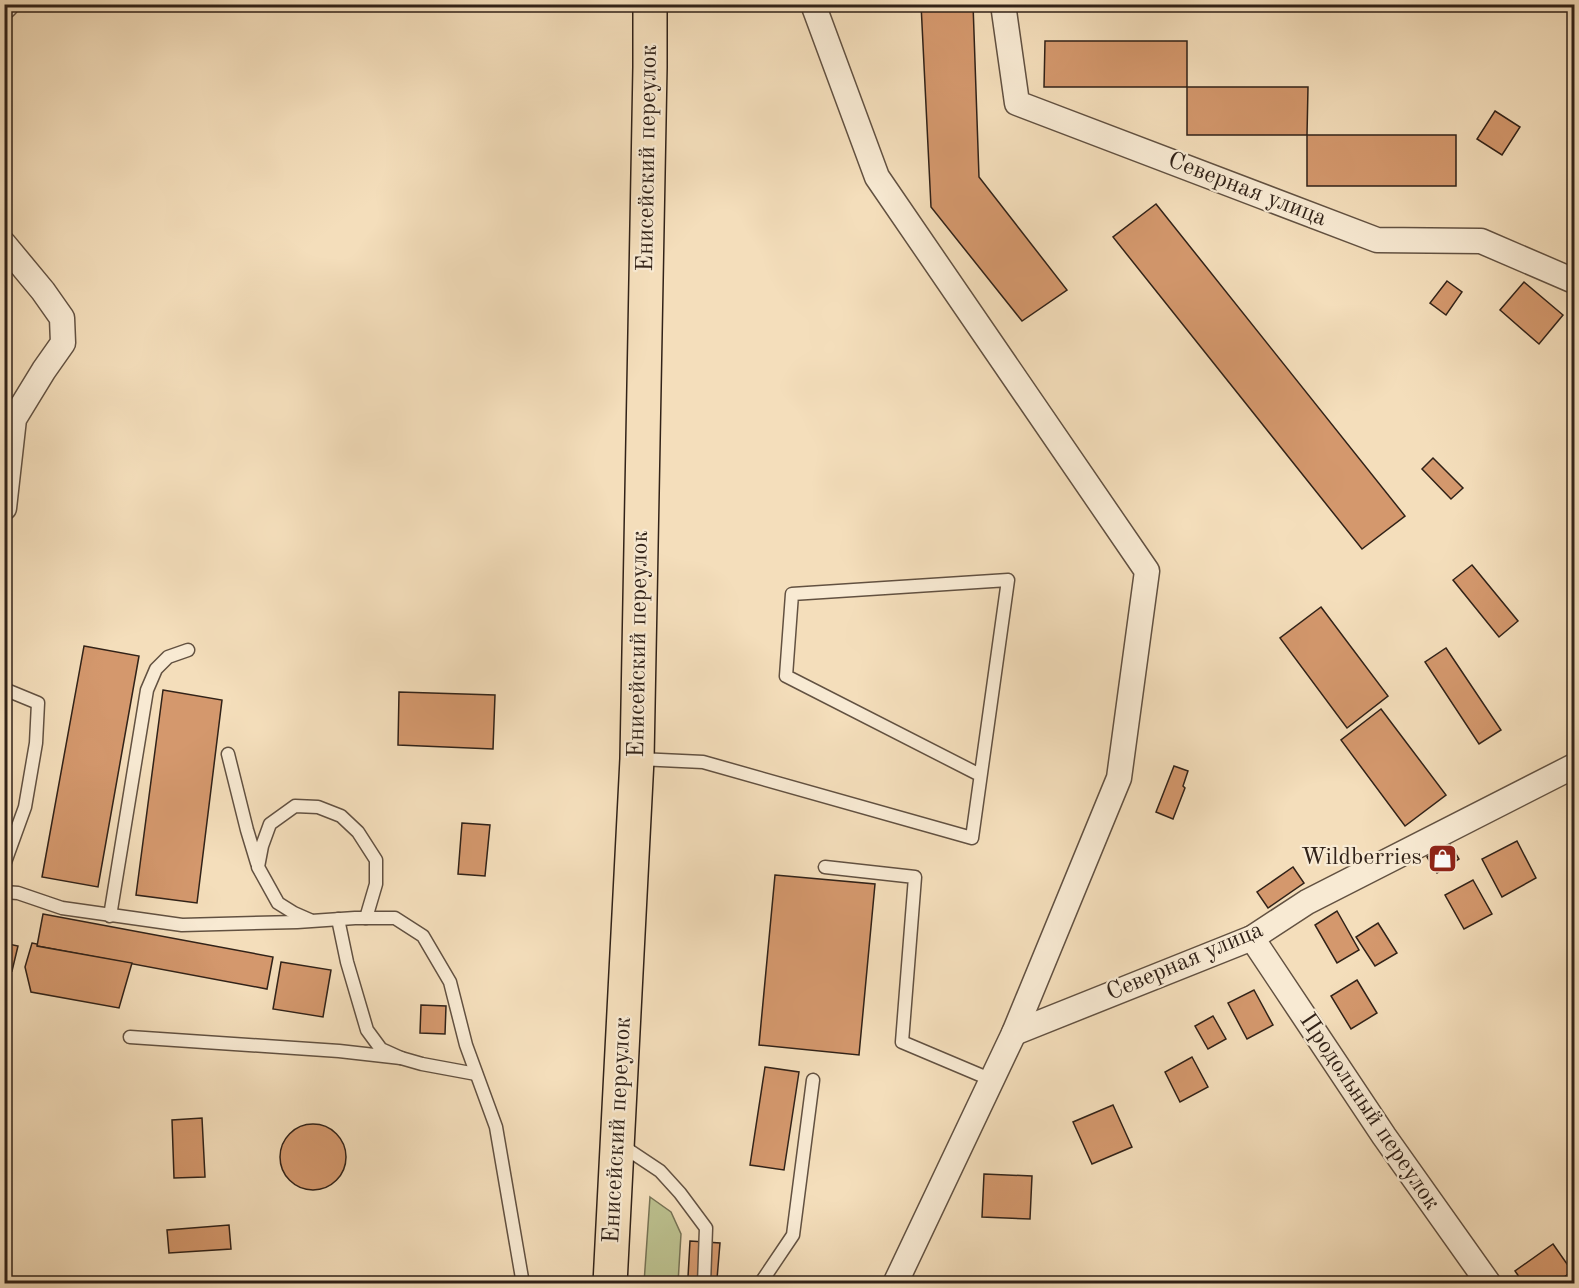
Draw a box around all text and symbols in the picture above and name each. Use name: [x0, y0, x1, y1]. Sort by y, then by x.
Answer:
street label: Енисейский переулок: [634, 44, 662, 272]
street label: Северная улица: [1164, 149, 1330, 231]
street label: Енисейский переулок: [625, 530, 653, 758]
shop icon: Wildberries: [1427, 842, 1459, 874]
place label: Wildberries: [1301, 846, 1422, 870]
street label: Северная улица: [1103, 918, 1267, 1006]
street label: Продольный переулок: [1294, 1009, 1444, 1215]
street label: Енисейский переулок: [600, 1016, 636, 1244]

